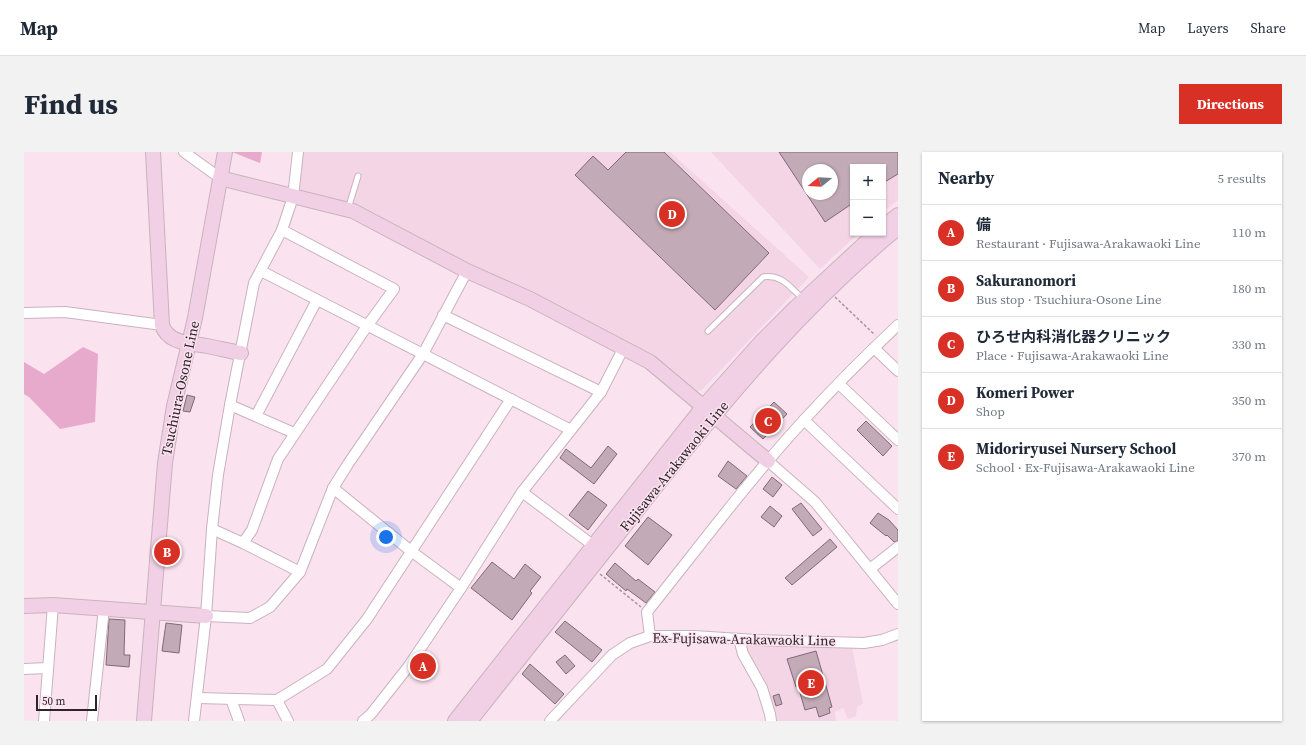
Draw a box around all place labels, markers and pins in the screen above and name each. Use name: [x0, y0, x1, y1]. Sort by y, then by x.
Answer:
pin: D: [659, 199, 685, 229]
pin: C: [755, 406, 781, 436]
pin: B: [154, 537, 180, 567]
pin: A: [410, 651, 436, 681]
pin: E: [798, 668, 824, 698]

